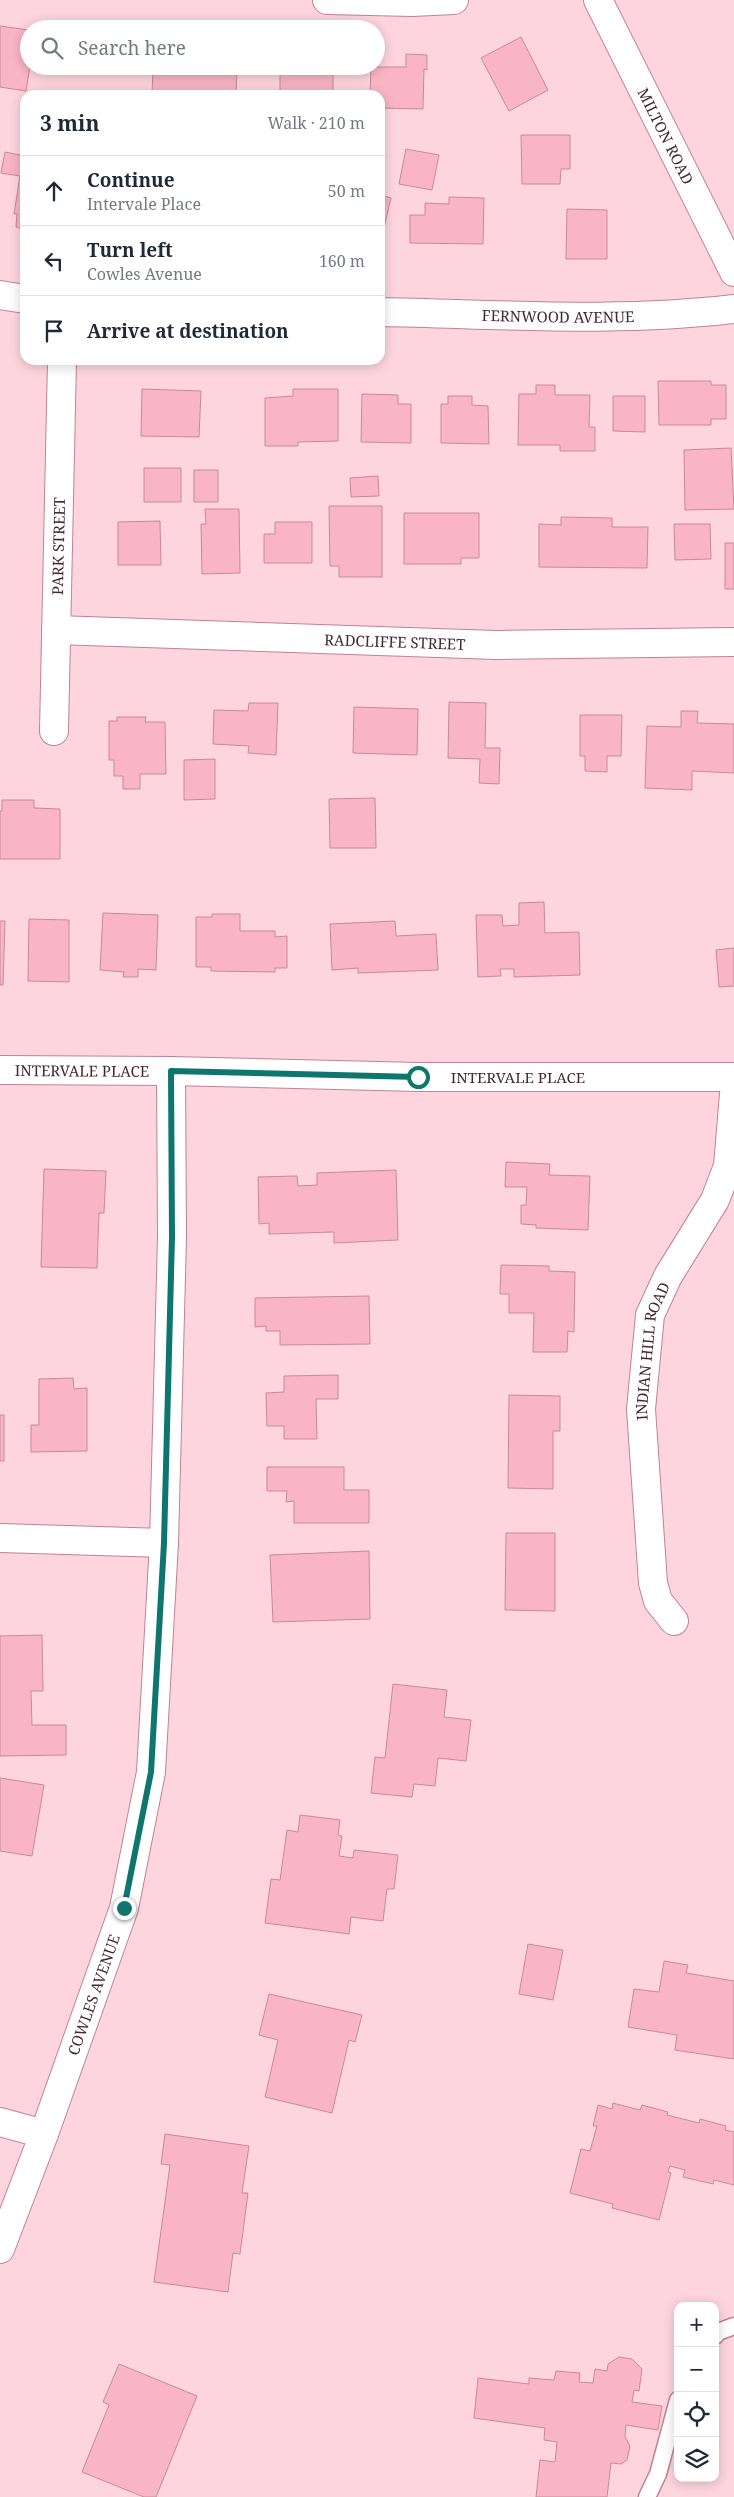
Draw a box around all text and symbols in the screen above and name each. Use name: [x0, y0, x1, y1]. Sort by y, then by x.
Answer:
search box: [20, 20, 385, 75]
icon: search: [38, 34, 66, 62]
text: Search here: [78, 35, 186, 61]
street label: MILTON ROAD: [634, 84, 698, 188]
text: 3 min: [40, 109, 99, 137]
text: Walk · 210 m: [268, 112, 365, 134]
text: Continue: [87, 167, 175, 193]
icon: ahead: [40, 177, 68, 205]
text: 50 m: [328, 180, 365, 202]
text: Intervale Place: [87, 193, 201, 215]
text: Turn left: [87, 237, 173, 263]
icon: left: [40, 247, 68, 275]
text: 160 m: [319, 250, 365, 272]
text: Cowles Avenue: [87, 263, 202, 285]
street label: FERNWOOD AVENUE: [481, 305, 634, 327]
icon: arrive: [40, 317, 68, 345]
text: Arrive at destination: [87, 318, 289, 344]
street label: PARK STREET: [47, 497, 69, 595]
street label: RADCLIFFE STREET: [324, 629, 466, 654]
street label: INTERVALE PLACE: [15, 1060, 149, 1081]
route start: [407, 1066, 430, 1089]
street label: INTERVALE PLACE: [451, 1067, 585, 1087]
street label: INDIAN HILL ROAD: [631, 1279, 674, 1421]
route end: [113, 1897, 136, 1920]
street label: COWLES AVENUE: [63, 1931, 124, 2058]
map controls: [674, 2302, 719, 2482]
button: +: [674, 2302, 719, 2347]
button: −: [674, 2347, 719, 2392]
button: locate: [674, 2392, 719, 2437]
button: layers: [674, 2437, 719, 2482]

